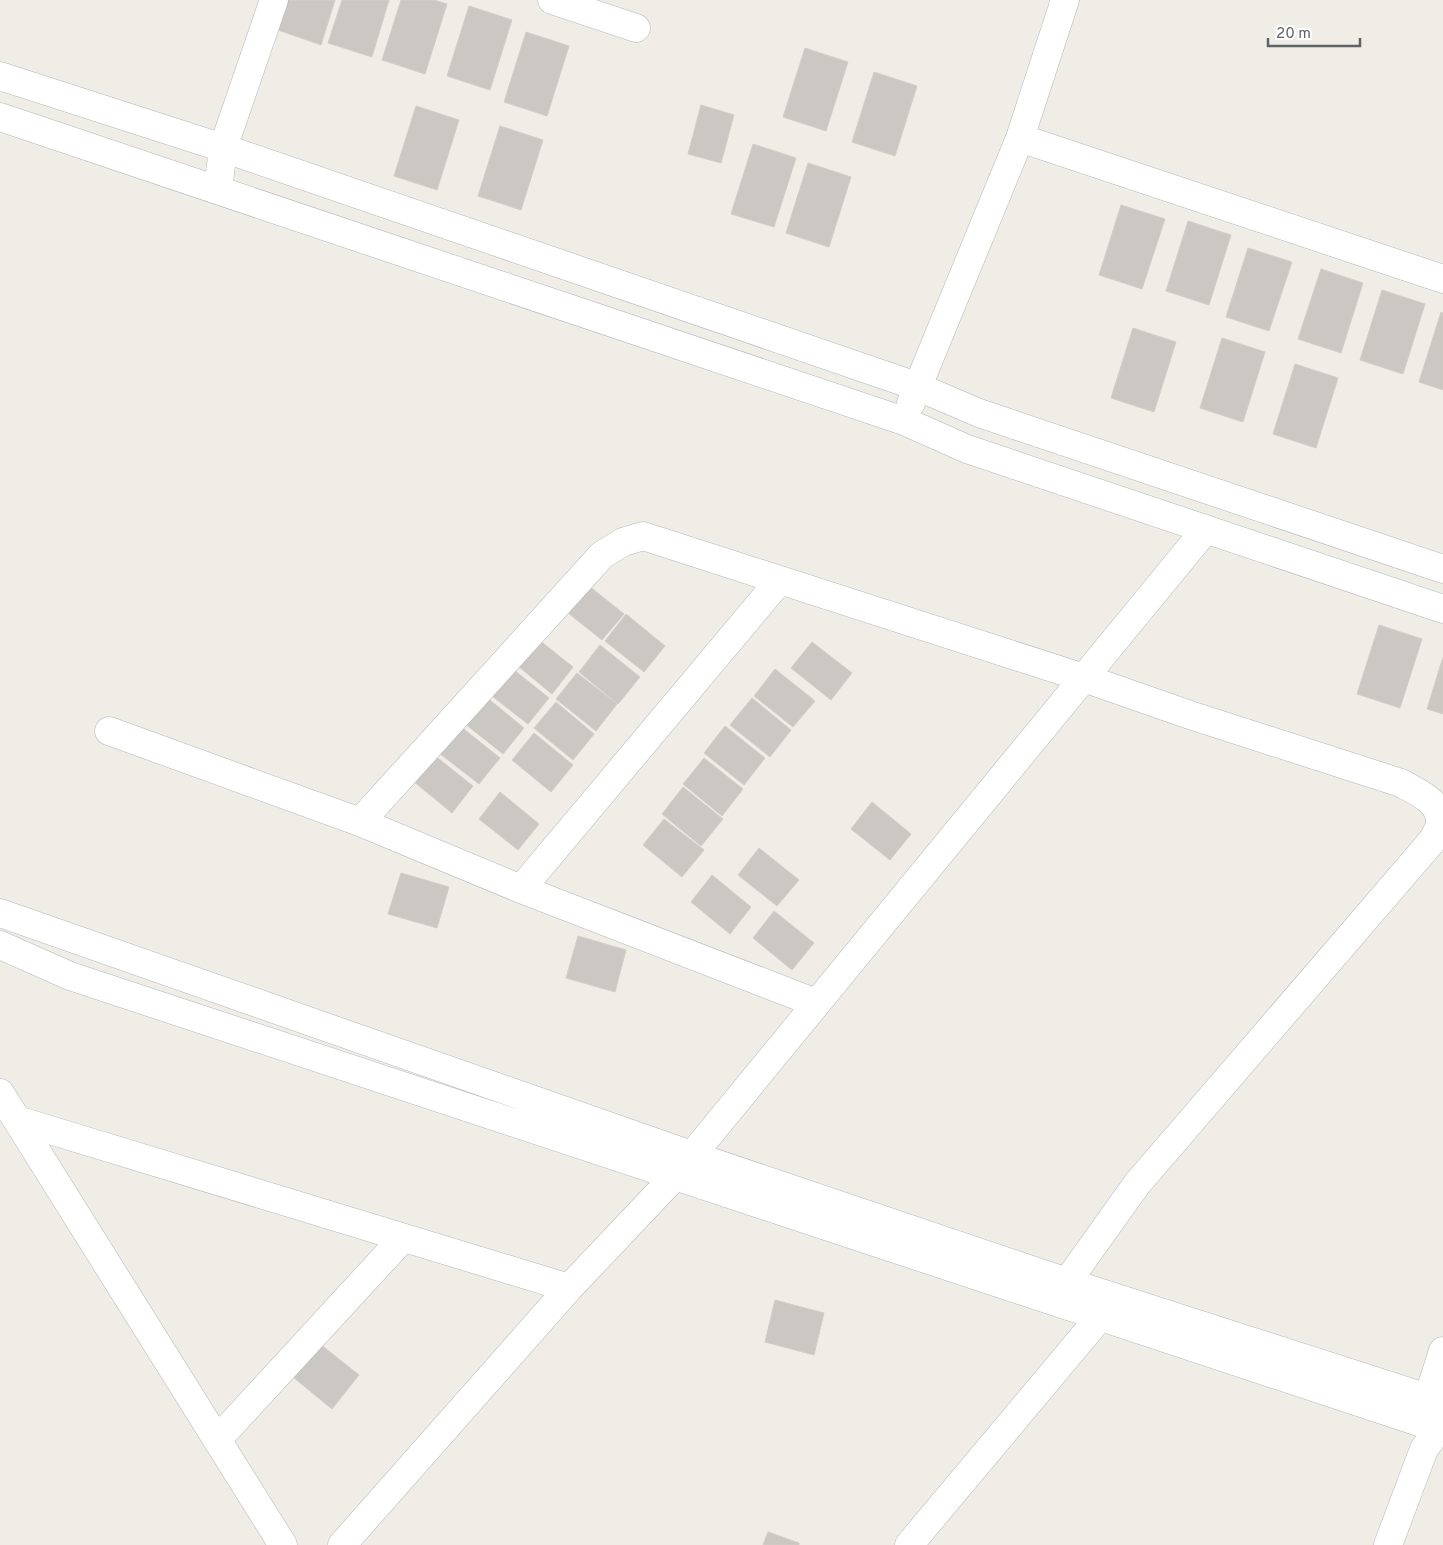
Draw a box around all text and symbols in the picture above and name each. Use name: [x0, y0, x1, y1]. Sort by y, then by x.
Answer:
scale bar: [1268, 15, 1360, 47]
text: 20 m: [1276, 25, 1311, 44]

